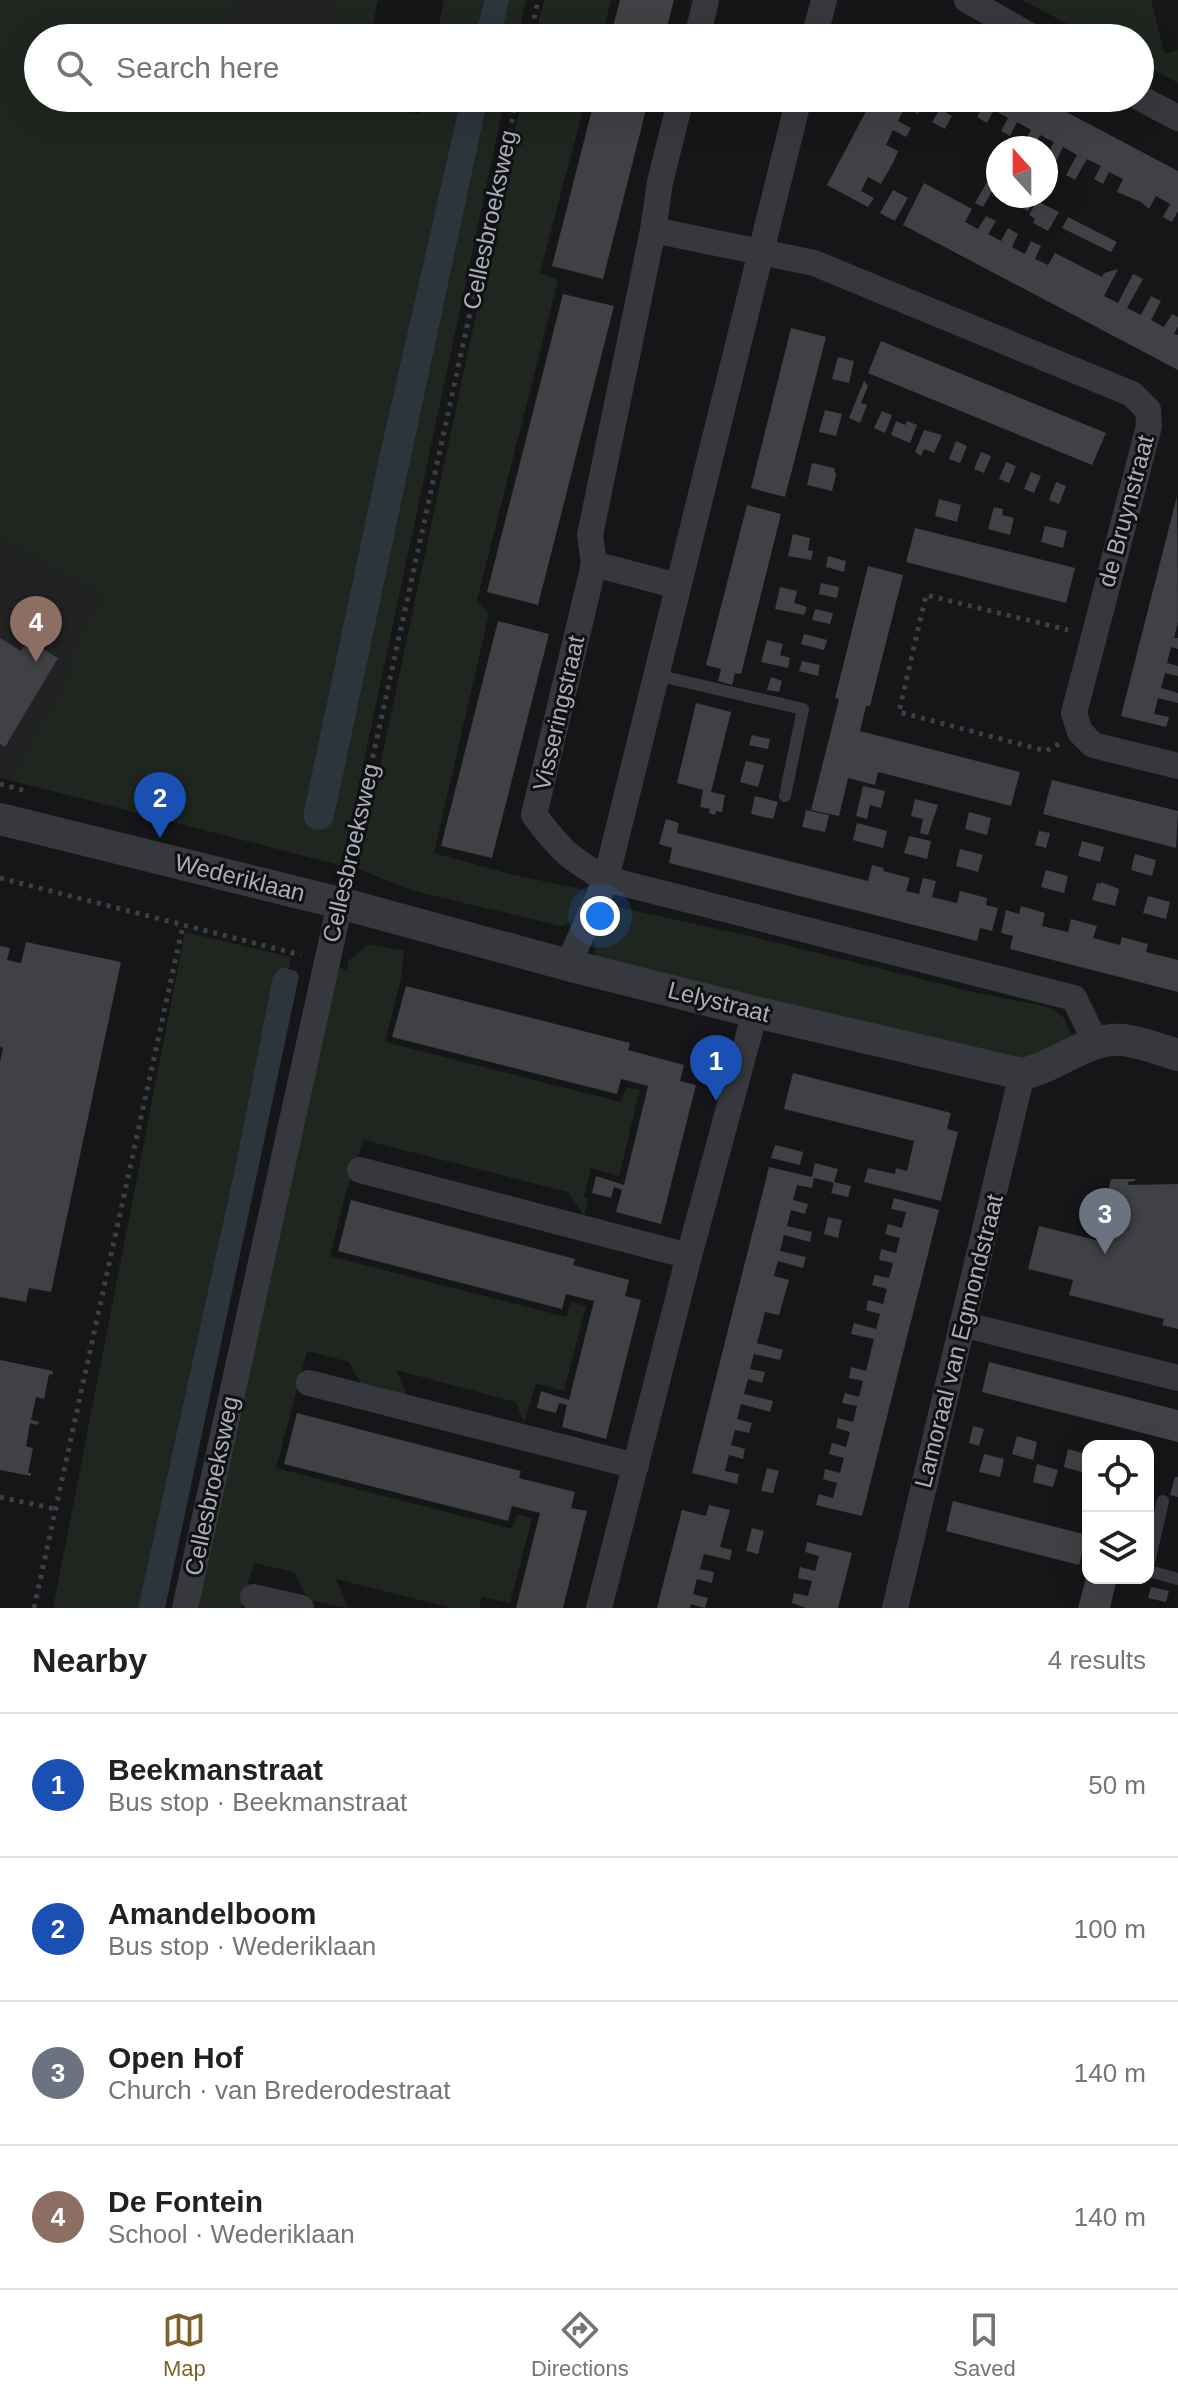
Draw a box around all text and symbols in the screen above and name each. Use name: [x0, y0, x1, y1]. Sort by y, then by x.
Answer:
search box: [24, 24, 1154, 112]
icon: search: [52, 46, 96, 90]
text: Search here: [116, 51, 279, 84]
street label: Cellesbroeksweg: [457, 128, 522, 312]
north arrow: [986, 136, 1058, 208]
street label: de Bruynstraat: [1092, 432, 1159, 590]
pin: 4: [10, 596, 62, 662]
street label: Visseringstraat: [528, 632, 590, 793]
street label: Cellesbroeksweg: [317, 761, 384, 945]
pin: 2: [134, 772, 186, 838]
street label: Wederiklaan: [172, 848, 308, 907]
your location: [580, 896, 620, 936]
street label: Lelystraat: [665, 976, 773, 1027]
pin: 1: [690, 1035, 742, 1101]
pin: 3: [1079, 1188, 1131, 1254]
street label: Lamoraal van Egmondstraat: [909, 1191, 1008, 1490]
street label: Cellesbroeksweg: [179, 1394, 244, 1578]
map controls: [1082, 1440, 1154, 1584]
button: locate: [1082, 1440, 1154, 1512]
button: layers: [1082, 1512, 1154, 1584]
text: Nearby: [32, 1641, 147, 1679]
text: 4 results: [1048, 1645, 1146, 1675]
text: Beekmanstraat: [108, 1753, 323, 1786]
text: 1: [51, 1770, 65, 1800]
text: 50 m: [1088, 1770, 1146, 1800]
text: Bus stop · Beekmanstraat: [108, 1787, 407, 1817]
text: Amandelboom: [108, 1897, 316, 1930]
text: 2: [51, 1914, 65, 1944]
text: 100 m: [1074, 1914, 1146, 1944]
text: Bus stop · Wederiklaan: [108, 1931, 376, 1961]
text: Open Hof: [108, 2041, 243, 2074]
text: 3: [51, 2058, 65, 2088]
text: 140 m: [1074, 2058, 1146, 2088]
text: Church · van Brederodestraat: [108, 2075, 451, 2105]
text: De Fontein: [108, 2185, 263, 2218]
text: 4: [51, 2202, 65, 2232]
text: 140 m: [1074, 2202, 1146, 2232]
text: School · Wederiklaan: [108, 2219, 355, 2249]
tab: Map: [162, 2308, 206, 2382]
tab: Directions: [531, 2308, 629, 2382]
tab: Saved: [953, 2308, 1016, 2382]

